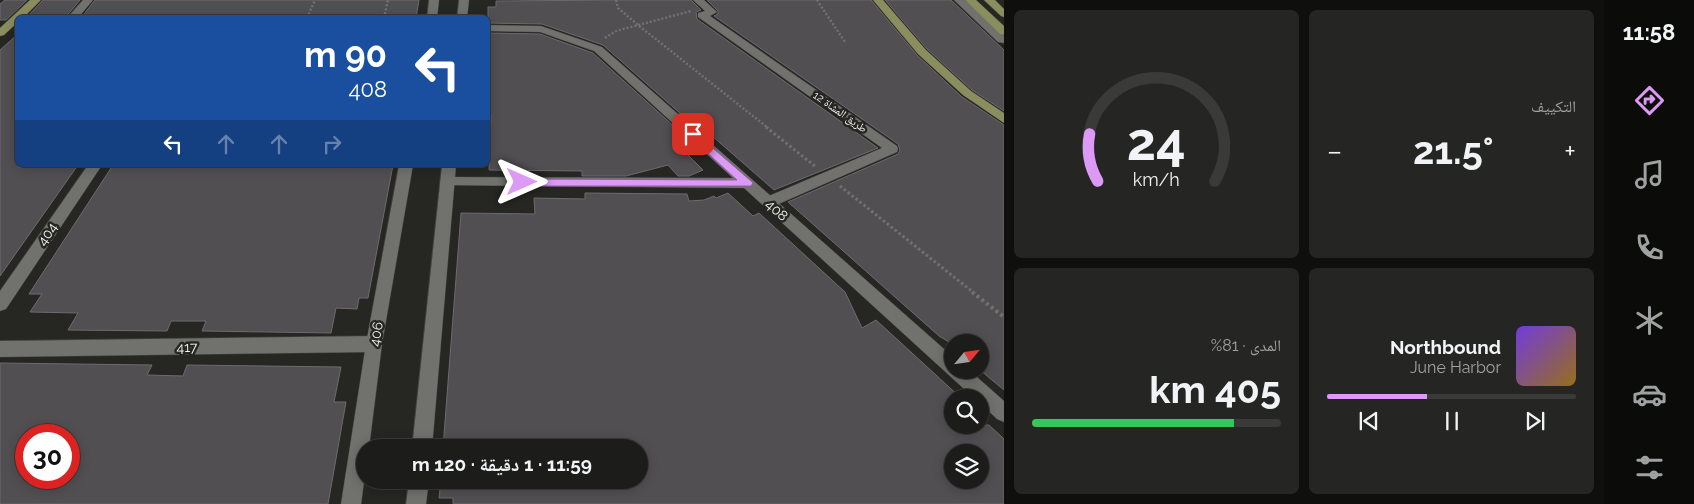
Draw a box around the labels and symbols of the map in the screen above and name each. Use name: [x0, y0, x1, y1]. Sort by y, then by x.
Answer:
street label: طريق المشاة 12: [811, 89, 869, 135]
pin: [672, 113, 714, 155]
position arrow: [495, 155, 547, 207]
street label: 408: [763, 196, 791, 224]
street label: 404: [34, 219, 61, 248]
street label: 406: [366, 320, 386, 348]
north arrow: [944, 334, 989, 379]
street label: 417: [176, 339, 198, 355]
speed limit sign: 30: [15, 424, 80, 489]

